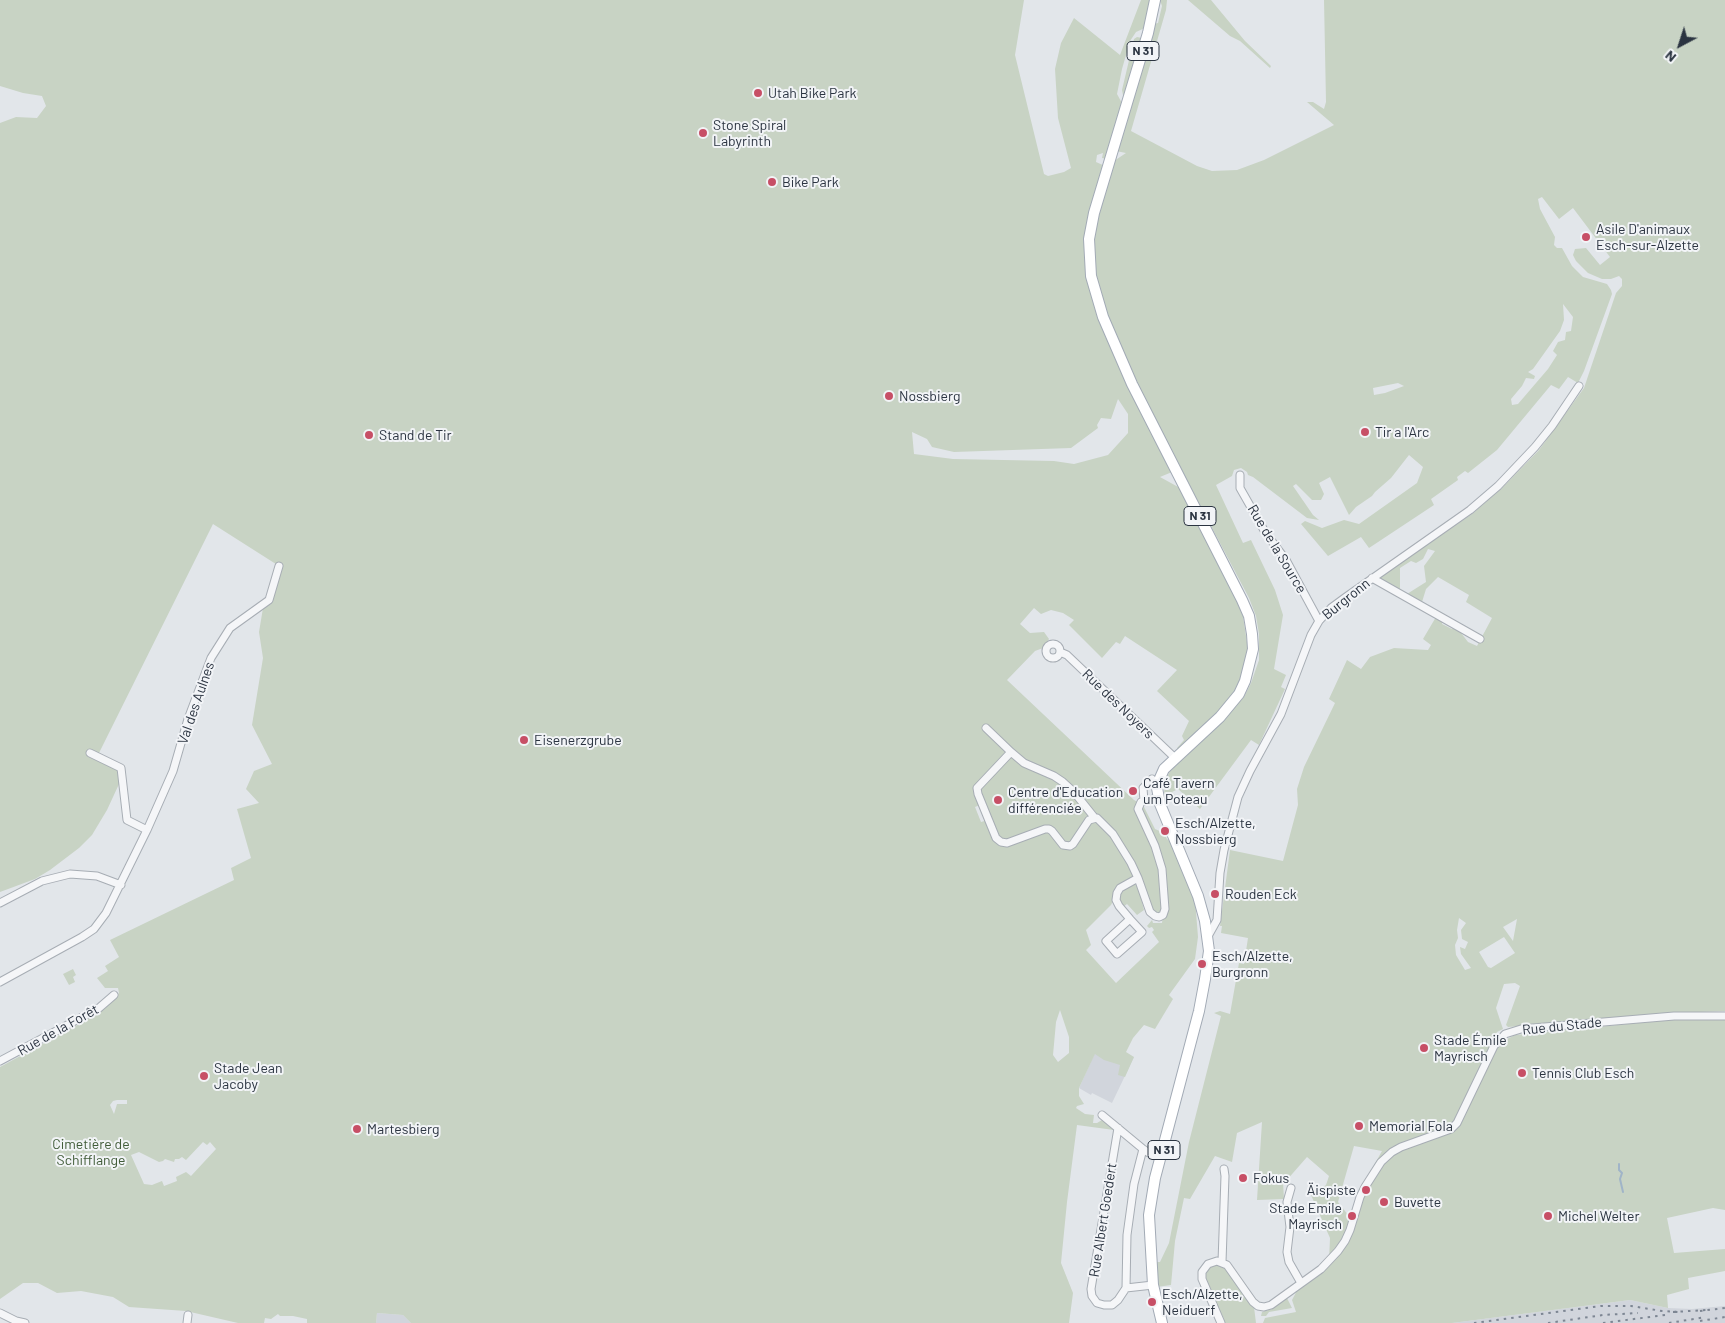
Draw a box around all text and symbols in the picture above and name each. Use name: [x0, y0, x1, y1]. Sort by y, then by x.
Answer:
north arrow: [1655, 20, 1705, 70]
road number: N 31: [1127, 41, 1159, 60]
text: N: [1661, 47, 1679, 66]
place label: Utah Bike Park: [768, 85, 857, 101]
marker: Utah Bike Park: [752, 87, 764, 99]
place label: Stone Spiral Labyrinth: [713, 117, 786, 150]
marker: Stone Spiral Labyrinth: [697, 127, 709, 139]
place label: Bike Park: [782, 174, 839, 190]
marker: Bike Park: [766, 176, 778, 188]
place label: Asile D'animaux Esch-sur-Alzette: [1596, 221, 1699, 253]
marker: Asile D'animaux Esch-sur-Alzette: [1580, 231, 1592, 243]
place label: Nossbierg: [899, 388, 960, 404]
marker: Nossbierg: [883, 390, 895, 402]
place label: Tir a l'Arc: [1375, 424, 1429, 440]
marker: Tir a l'Arc: [1359, 426, 1371, 438]
place label: Stand de Tir: [379, 427, 452, 443]
marker: Stand de Tir: [363, 429, 375, 441]
street label: Rue de la Source: [1244, 502, 1310, 596]
road number: N 31: [1184, 506, 1216, 526]
street label: Burgronn: [1319, 575, 1373, 623]
street label: Val des Aulnes: [174, 660, 218, 746]
street label: Rue des Noyers: [1079, 666, 1157, 742]
place label: Eisenerzgrube: [534, 732, 622, 748]
marker: Eisenerzgrube: [518, 734, 530, 746]
place label: Café Tavern um Poteau: [1143, 775, 1214, 808]
place label: Centre d'Education différenciée: [1008, 784, 1123, 816]
marker: Café Tavern um Poteau: [1127, 785, 1139, 797]
marker: Centre d'Education différenciée: [992, 794, 1004, 806]
place label: Esch/Alzette, Nossbierg: [1175, 815, 1256, 848]
marker: Esch/Alzette, Nossbierg: [1159, 825, 1171, 837]
place label: Rouden Eck: [1225, 886, 1297, 902]
marker: Rouden Eck: [1209, 888, 1221, 900]
place label: Esch/Alzette, Burgronn: [1212, 948, 1293, 980]
marker: Esch/Alzette, Burgronn: [1196, 958, 1208, 970]
street label: Rue de la Forêt: [15, 1001, 101, 1059]
street label: Rue du Stade: [1521, 1013, 1603, 1039]
place label: Stade Émile Mayrisch: [1434, 1032, 1507, 1064]
marker: Stade Émile Mayrisch: [1418, 1042, 1430, 1054]
place label: Stade Jean Jacoby: [214, 1060, 283, 1092]
place label: Tennis Club Esch: [1532, 1065, 1634, 1081]
marker: Tennis Club Esch: [1516, 1067, 1528, 1079]
marker: Stade Jean Jacoby: [198, 1070, 210, 1082]
place label: Memorial Fola: [1369, 1118, 1453, 1134]
marker: Memorial Fola: [1353, 1120, 1365, 1132]
place label: Martesbierg: [367, 1121, 440, 1137]
marker: Martesbierg: [351, 1123, 363, 1135]
park label: Cimetière de Schifflange: [52, 1136, 130, 1168]
road number: N 31: [1148, 1140, 1180, 1160]
street label: Rue Albert Goedert: [1086, 1162, 1120, 1278]
place label: Fokus: [1253, 1170, 1289, 1186]
marker: Fokus: [1237, 1172, 1249, 1184]
place label: Äispiste: [1307, 1182, 1356, 1198]
marker: Äispiste: [1360, 1184, 1372, 1196]
place label: Buvette: [1394, 1194, 1441, 1210]
marker: Buvette: [1378, 1196, 1390, 1208]
place label: Stade Emile Mayrisch: [1269, 1200, 1342, 1232]
place label: Michel Welter: [1558, 1208, 1640, 1224]
marker: Stade Emile Mayrisch: [1346, 1210, 1358, 1222]
marker: Michel Welter: [1542, 1210, 1554, 1222]
place label: Esch/Alzette, Neiduerf: [1162, 1286, 1243, 1318]
marker: Esch/Alzette, Neiduerf: [1146, 1296, 1158, 1308]

